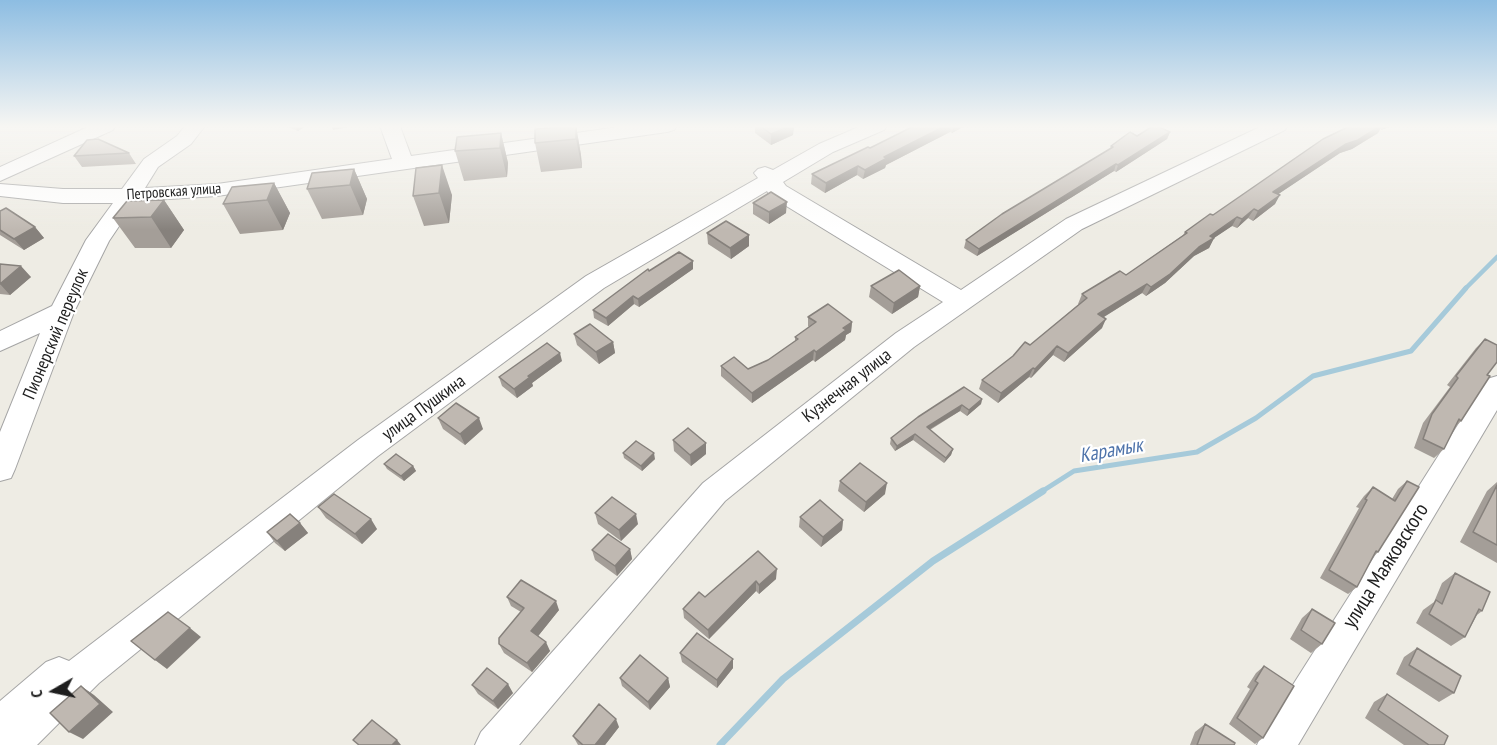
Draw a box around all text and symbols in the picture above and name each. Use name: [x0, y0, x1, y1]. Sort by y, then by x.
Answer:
street label: Петровская улица: [126, 180, 222, 204]
street label: Пионерский переулок: [19, 265, 93, 403]
street label: Кузнечная улица: [798, 345, 896, 427]
street label: улица Пушкина: [378, 371, 470, 445]
water label: Карамык: [1078, 434, 1144, 468]
street label: улица Маяковского: [1338, 499, 1434, 633]
north arrow: [24, 661, 84, 721]
text: С: [26, 689, 47, 699]

